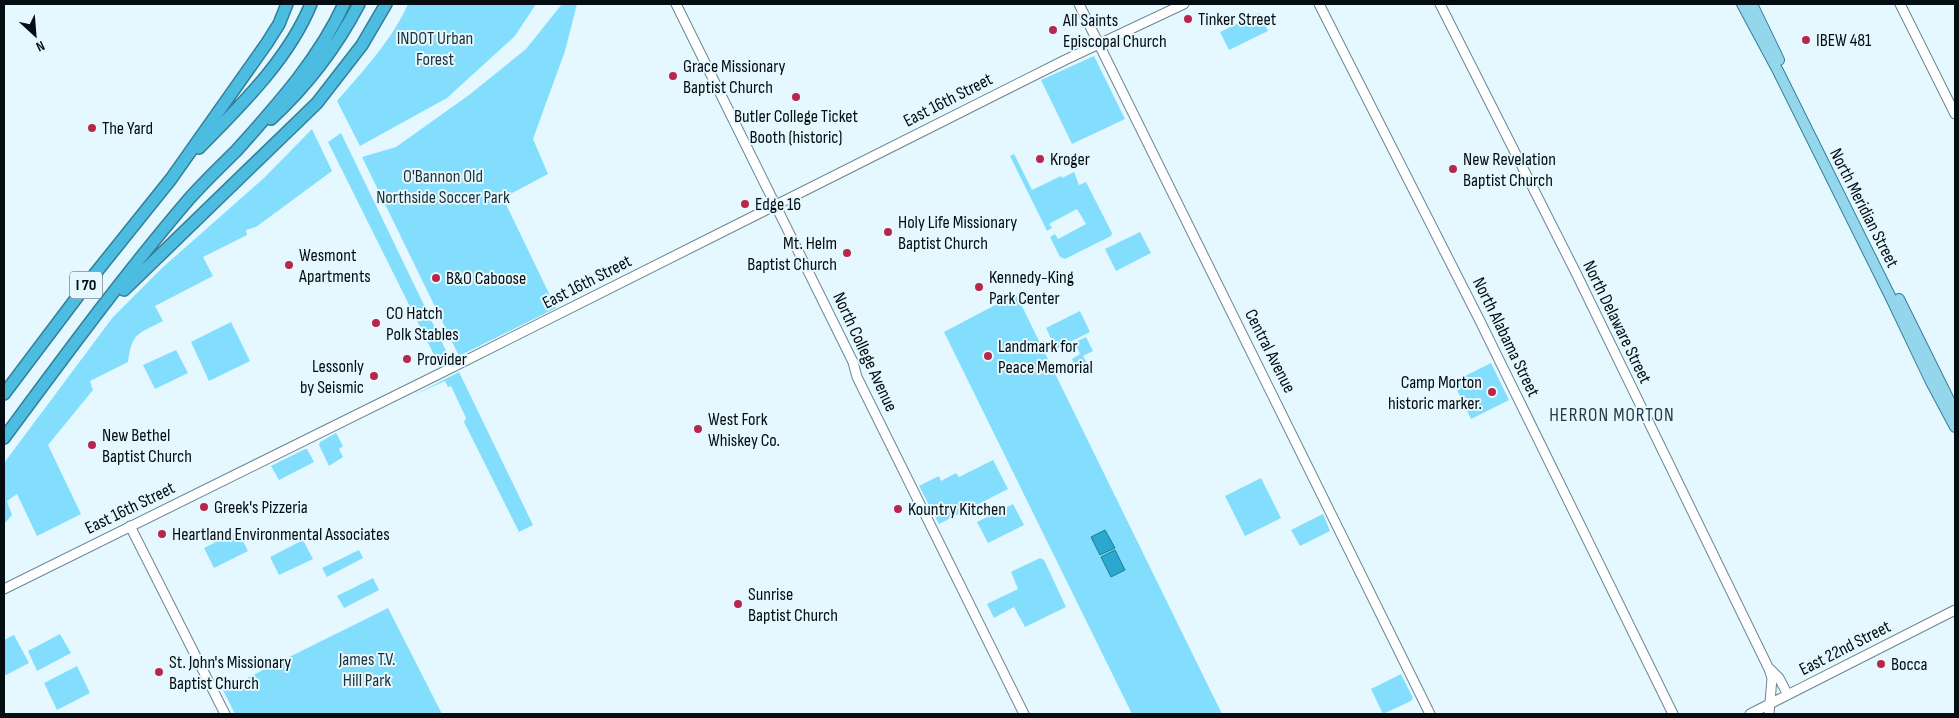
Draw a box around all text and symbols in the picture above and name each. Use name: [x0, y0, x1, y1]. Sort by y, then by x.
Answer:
place label: Tinker Street: [1198, 9, 1277, 30]
north arrow: [10, 10, 60, 60]
place label: All Saints Episcopal Church: [1062, 10, 1167, 52]
marker: Tinker Street: [1182, 13, 1194, 25]
marker: All Saints Episcopal Church: [1047, 24, 1059, 36]
park label: INDOT Urban Forest: [397, 28, 473, 70]
place label: IBEW 481: [1816, 30, 1872, 51]
marker: IBEW 481: [1800, 34, 1812, 46]
text: N: [33, 37, 48, 56]
place label: Grace Missionary Baptist Church: [683, 56, 786, 98]
street label: East 16th Street: [900, 68, 996, 131]
marker: Grace Missionary Baptist Church: [667, 70, 679, 82]
marker: Butler College Ticket Booth (historic): [790, 91, 802, 103]
place label: Butler College Ticket Booth (historic): [734, 106, 858, 148]
place label: The Yard: [102, 118, 153, 139]
marker: The Yard: [86, 122, 98, 134]
street label: North Meridian Street: [1825, 145, 1903, 272]
place label: Kroger: [1050, 149, 1090, 170]
place label: New Revelation Baptist Church: [1463, 149, 1556, 191]
marker: Kroger: [1034, 153, 1046, 165]
marker: New Revelation Baptist Church: [1447, 163, 1459, 175]
park label: O'Bannon Old Northside Soccer Park: [376, 166, 510, 208]
place label: Edge 16: [755, 194, 801, 215]
marker: Edge 16: [739, 198, 751, 210]
place label: Holy Life Missionary Baptist Church: [898, 212, 1017, 254]
marker: Holy Life Missionary Baptist Church: [882, 226, 894, 238]
place label: Mt. Helm Baptist Church: [747, 233, 837, 275]
place label: Wesmont Apartments: [298, 245, 371, 287]
marker: Mt. Helm Baptist Church: [841, 247, 853, 259]
street label: East 16th Street: [539, 250, 635, 313]
street label: North Delaware Street: [1578, 257, 1656, 387]
marker: Wesmont Apartments: [283, 259, 295, 271]
place label: Kennedy-King Park Center: [989, 267, 1074, 309]
place label: B&O Caboose: [446, 268, 526, 289]
road number: I 70: [70, 272, 102, 298]
marker: B&O Caboose: [430, 272, 442, 284]
street label: North Alabama Street: [1468, 274, 1544, 400]
marker: Kennedy-King Park Center: [973, 281, 985, 293]
street label: North College Avenue: [828, 289, 902, 415]
place label: CO Hatch Polk Stables: [386, 303, 459, 345]
street label: Central Avenue: [1240, 306, 1300, 396]
marker: CO Hatch Polk Stables: [370, 317, 382, 329]
place label: Landmark for Peace Memorial: [998, 336, 1093, 378]
place label: Provider: [417, 349, 467, 370]
marker: Landmark for Peace Memorial: [982, 350, 994, 362]
marker: Provider: [401, 353, 413, 365]
place label: Lessonly by Seismic: [300, 356, 364, 398]
marker: Lessonly by Seismic: [368, 370, 380, 382]
place label: Camp Morton historic marker.: [1388, 372, 1482, 414]
marker: Camp Morton historic marker.: [1486, 386, 1498, 398]
district label: HERRON MORTON: [1549, 404, 1675, 427]
place label: West Fork Whiskey Co.: [708, 409, 780, 451]
marker: West Fork Whiskey Co.: [692, 423, 704, 435]
place label: New Bethel Baptist Church: [102, 425, 192, 467]
marker: New Bethel Baptist Church: [86, 439, 98, 451]
street label: East 16th Street: [82, 477, 179, 539]
place label: Greek's Pizzeria: [214, 497, 308, 518]
place label: Kountry Kitchen: [908, 499, 1006, 520]
marker: Greek's Pizzeria: [198, 501, 210, 513]
marker: Kountry Kitchen: [892, 503, 904, 515]
place label: Heartland Environmental Associates: [172, 524, 390, 545]
marker: Heartland Environmental Associates: [156, 528, 168, 540]
place label: Sunrise Baptist Church: [748, 584, 838, 626]
marker: Sunrise Baptist Church: [732, 598, 744, 610]
street label: East 22nd Street: [1796, 616, 1895, 680]
park label: James T.V. Hill Park: [338, 649, 395, 691]
place label: St. John's Missionary Baptist Church: [169, 652, 291, 694]
place label: Bocca: [1891, 654, 1928, 675]
marker: Bocca: [1875, 658, 1887, 670]
marker: St. John's Missionary Baptist Church: [153, 666, 165, 678]

